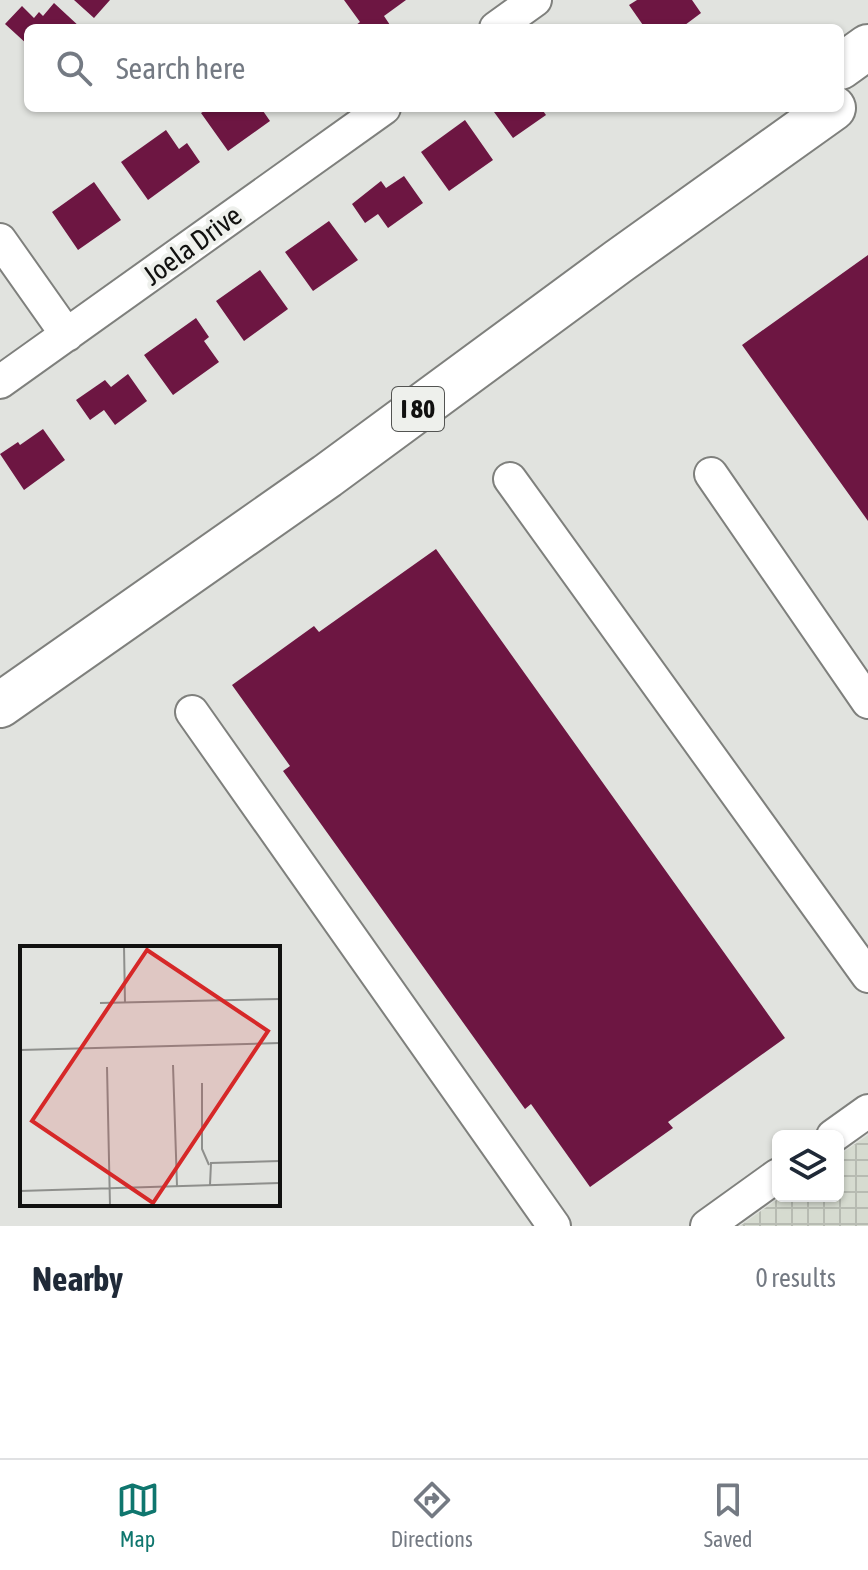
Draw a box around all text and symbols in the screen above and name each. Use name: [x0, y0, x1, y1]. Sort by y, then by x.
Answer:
search box: [24, 24, 844, 112]
icon: search: [52, 46, 96, 90]
text: Search here: [116, 51, 245, 85]
street label: Joela Drive: [137, 199, 247, 291]
road number: I 80: [392, 387, 444, 431]
inset map: [20, 946, 280, 1206]
map controls: [772, 1130, 844, 1202]
button: layers: [772, 1130, 844, 1202]
text: Nearby: [32, 1259, 123, 1298]
text: 0 results: [755, 1263, 836, 1293]
tab: Map: [116, 1478, 160, 1552]
tab: Directions: [391, 1478, 473, 1552]
tab: Saved: [704, 1478, 752, 1552]

